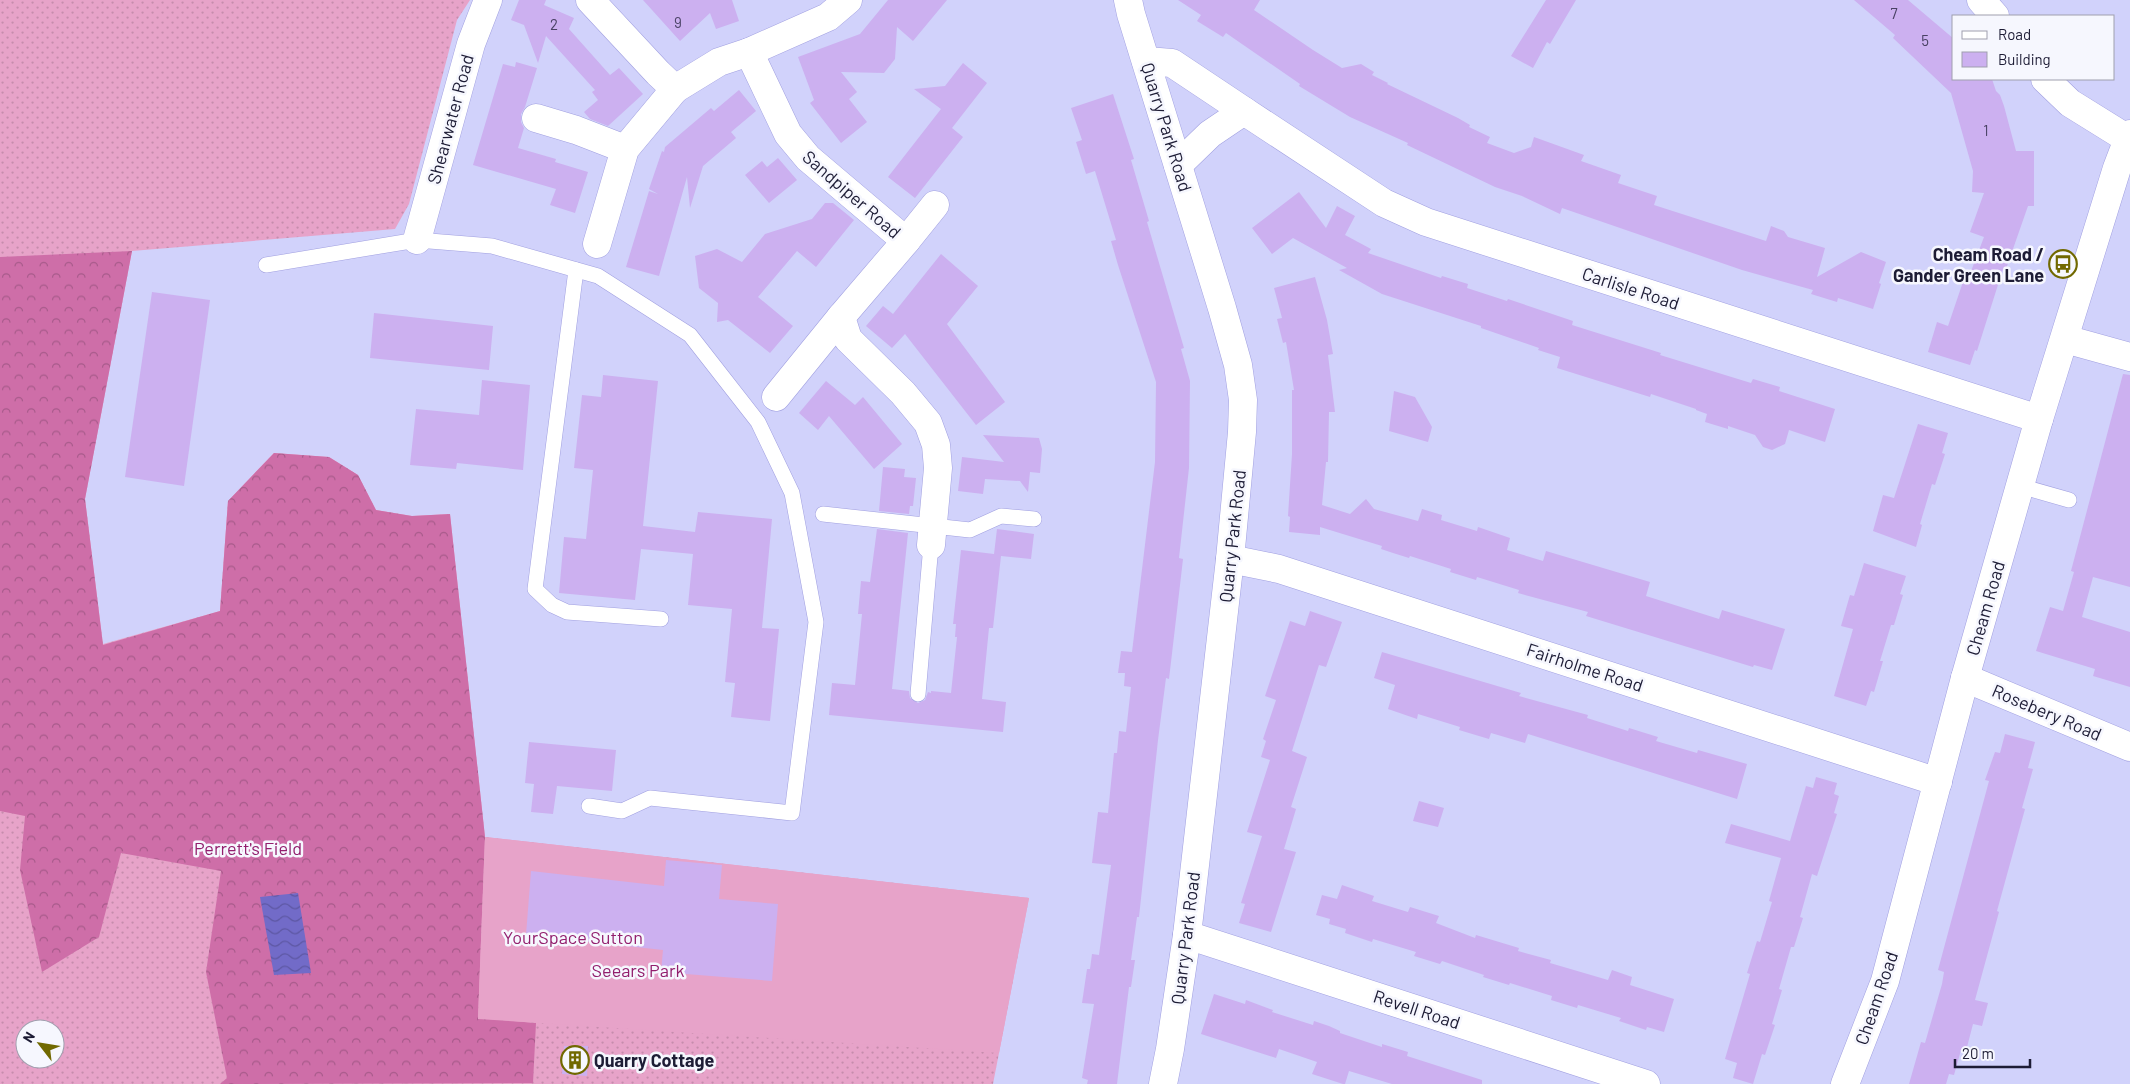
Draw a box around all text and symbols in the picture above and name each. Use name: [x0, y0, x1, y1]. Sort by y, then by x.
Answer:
house number: 7: [1890, 4, 1898, 22]
house number: 9: [674, 13, 682, 31]
house number: 2: [550, 15, 558, 33]
legend: [1952, 15, 2115, 80]
text: Road: [1998, 25, 2031, 43]
house number: 5: [1921, 31, 1929, 49]
text: Building: [1998, 50, 2051, 68]
street label: Shearwater Road: [422, 52, 478, 186]
street label: Quarry Park Road: [1137, 60, 1197, 194]
house number: 1: [1983, 121, 1989, 139]
street label: Sandpiper Road: [798, 145, 906, 243]
place label: Cheam Road / Gander Green Lane: [1893, 243, 2044, 286]
bus stop icon: Cheam Road / Gander Green Lane: [2048, 249, 2078, 279]
street label: Carlisle Road: [1580, 262, 1682, 314]
street label: Quarry Park Road: [1214, 468, 1250, 604]
street label: Cheam Road: [1961, 558, 2009, 658]
street label: Fairholme Road: [1524, 638, 1646, 696]
street label: Rosebery Road: [1989, 679, 2105, 745]
park label: Perrett's Field: [194, 837, 302, 859]
street label: Quarry Park Road: [1166, 870, 1204, 1006]
park label: YourSpace Sutton: [503, 926, 643, 948]
street label: Cheam Road: [1850, 948, 1902, 1048]
park label: Seears Park: [592, 959, 684, 981]
street label: Revell Road: [1371, 985, 1463, 1033]
north arrow: [15, 1019, 65, 1069]
text: N: [19, 1029, 38, 1045]
scale bar: [1955, 1036, 2030, 1068]
text: 20 m: [1962, 1044, 1994, 1062]
building icon: Quarry Cottage: [560, 1045, 590, 1075]
place label: Quarry Cottage: [594, 1049, 715, 1071]

